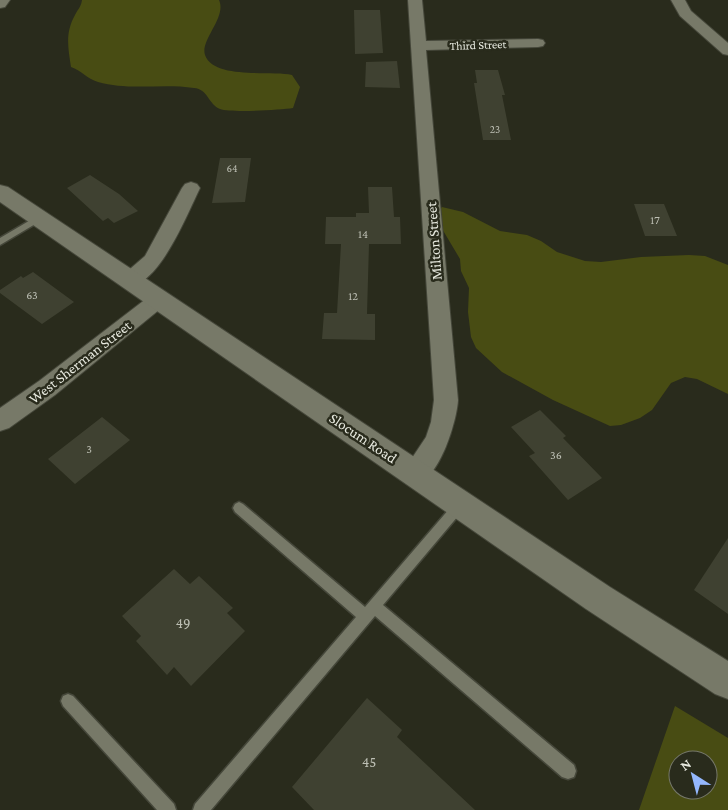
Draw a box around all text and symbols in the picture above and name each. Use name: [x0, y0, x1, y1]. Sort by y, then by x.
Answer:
street label: Third Street: [449, 37, 508, 53]
house number: 23: [490, 123, 500, 135]
house number: 64: [226, 162, 238, 174]
street label: Milton Street: [423, 200, 445, 281]
house number: 17: [650, 213, 660, 227]
house number: 14: [358, 227, 368, 241]
house number: 63: [26, 288, 38, 302]
house number: 12: [348, 289, 358, 303]
street label: West Sherman Street: [26, 316, 135, 407]
street label: Slocum Road: [326, 410, 400, 466]
house number: 3: [86, 442, 92, 456]
house number: 36: [550, 448, 562, 462]
house number: 49: [175, 615, 191, 631]
north arrow: [668, 750, 718, 800]
house number: 45: [362, 754, 376, 770]
text: N: [677, 755, 694, 774]

